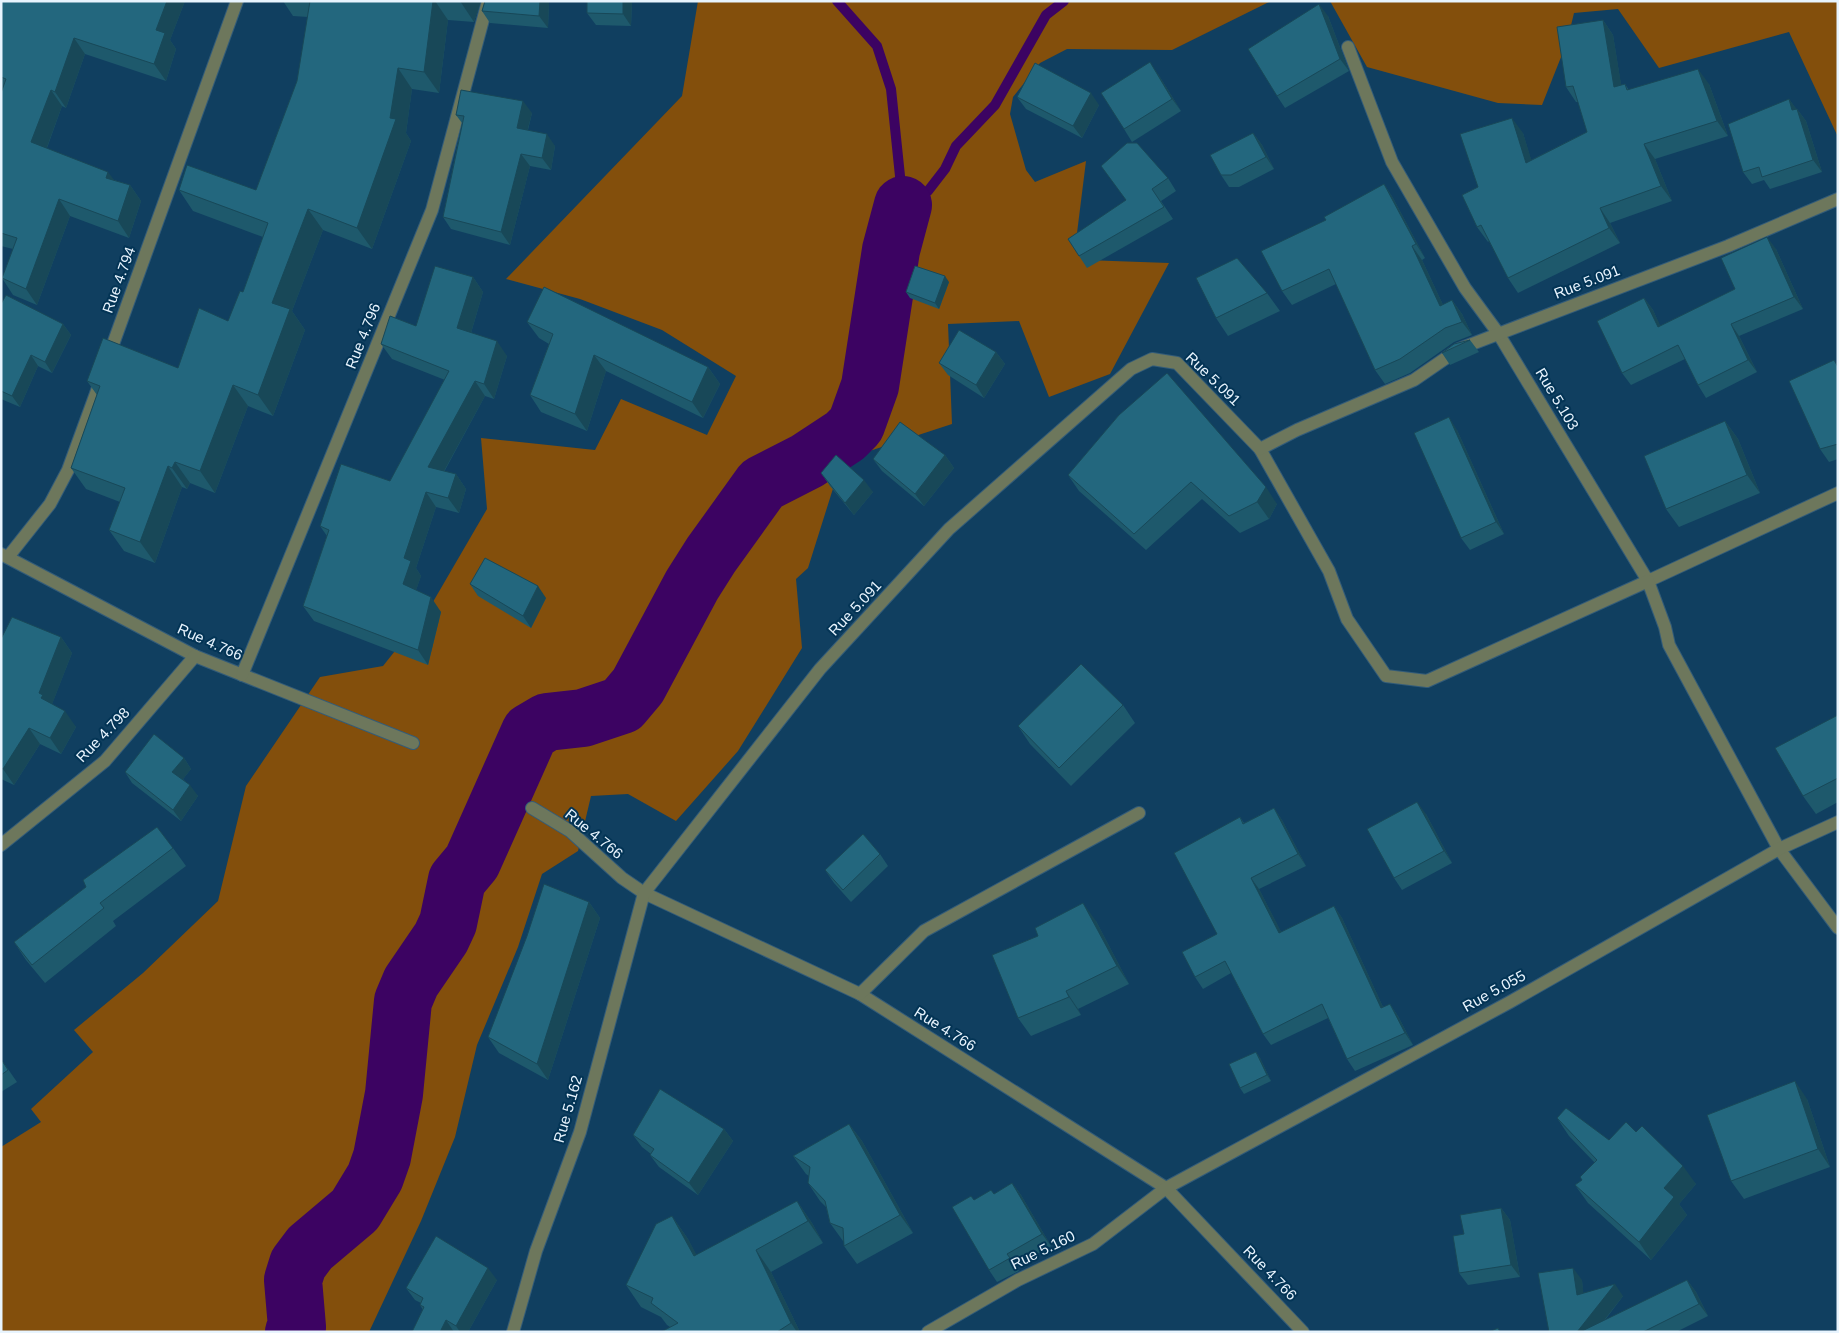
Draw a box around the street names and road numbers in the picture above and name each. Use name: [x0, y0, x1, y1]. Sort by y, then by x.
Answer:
street label: Rue 4.794: [99, 244, 138, 315]
street label: Rue 5.091: [1551, 261, 1622, 302]
street label: Rue 4.796: [342, 301, 383, 371]
street label: Rue 5.091: [1183, 348, 1244, 409]
street label: Rue 5.103: [1532, 365, 1583, 433]
street label: Rue 5.091: [825, 577, 884, 639]
street label: Rue 4.766: [175, 620, 245, 663]
street label: Rue 4.798: [72, 704, 133, 765]
street label: Rue 4.766: [562, 805, 627, 862]
street label: Rue 5.055: [1459, 966, 1528, 1015]
street label: Rue 4.766: [911, 1003, 979, 1054]
street label: Rue 5.162: [550, 1073, 585, 1144]
street label: Rue 5.160: [1008, 1227, 1078, 1272]
street label: Rue 4.766: [1240, 1242, 1301, 1303]

